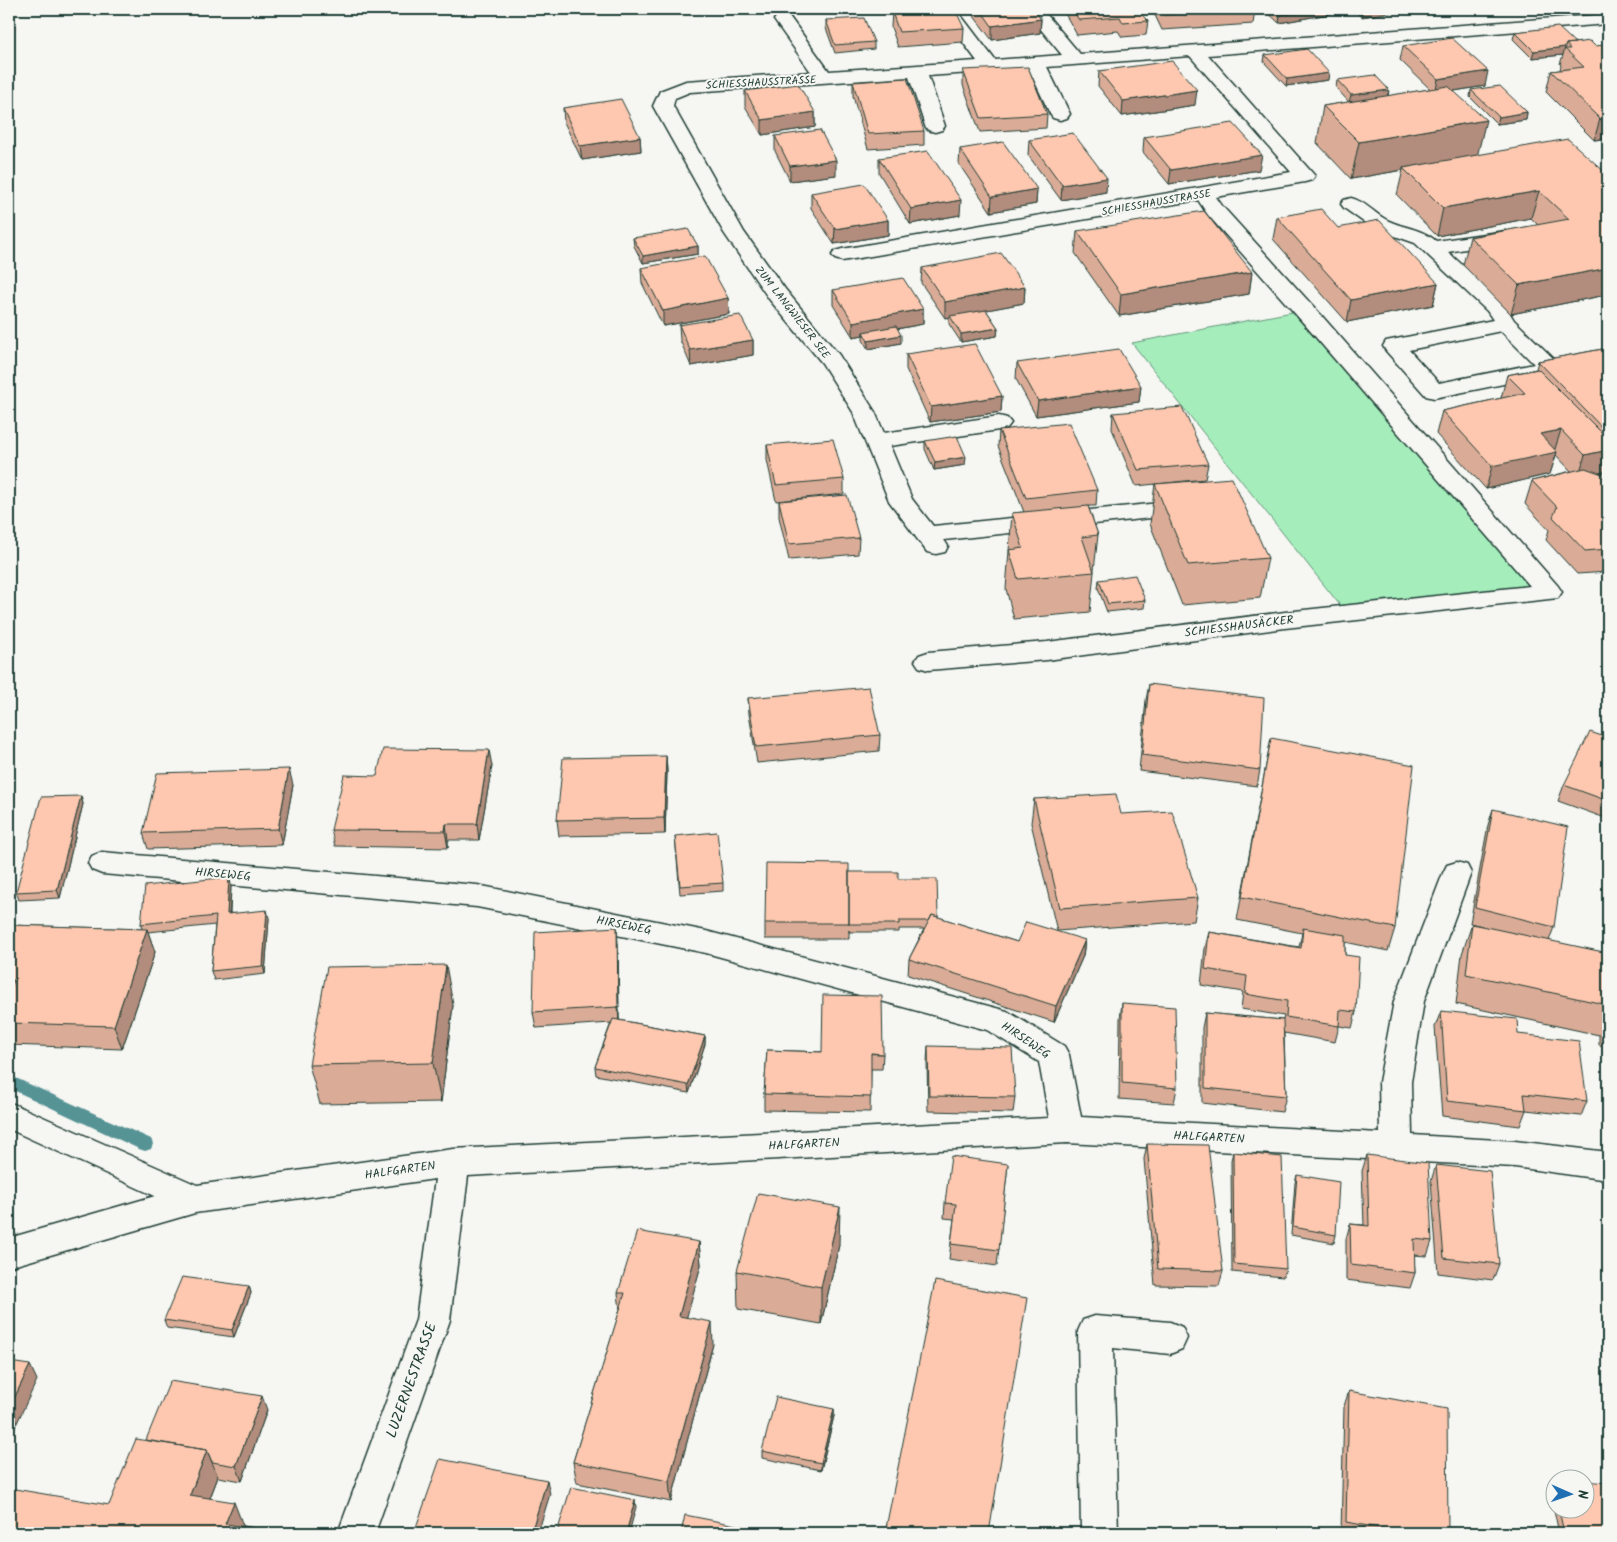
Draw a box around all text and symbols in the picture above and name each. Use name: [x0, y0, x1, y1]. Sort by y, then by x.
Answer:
street label: SCHIESSHAUSSTRASSE: [705, 71, 817, 95]
street label: SCHIESSHAUSSTRASSE: [1100, 184, 1213, 221]
street label: ZUM LANGWIESER SEE: [750, 262, 835, 363]
street label: SCHIESSHAUSÄCKER: [1184, 610, 1295, 643]
street label: HIRSEWEG: [194, 863, 252, 886]
street label: HIRSEWEG: [595, 911, 653, 940]
street label: HIRSEWEG: [997, 1017, 1054, 1064]
street label: HALFGARTEN: [1173, 1126, 1245, 1149]
street label: HALFGARTEN: [768, 1133, 840, 1156]
street label: HALFGARTEN: [363, 1156, 437, 1185]
street label: LUZERNESTRASSE: [380, 1318, 444, 1442]
north arrow: [1544, 1470, 1594, 1520]
text: N: [1571, 1490, 1593, 1499]

